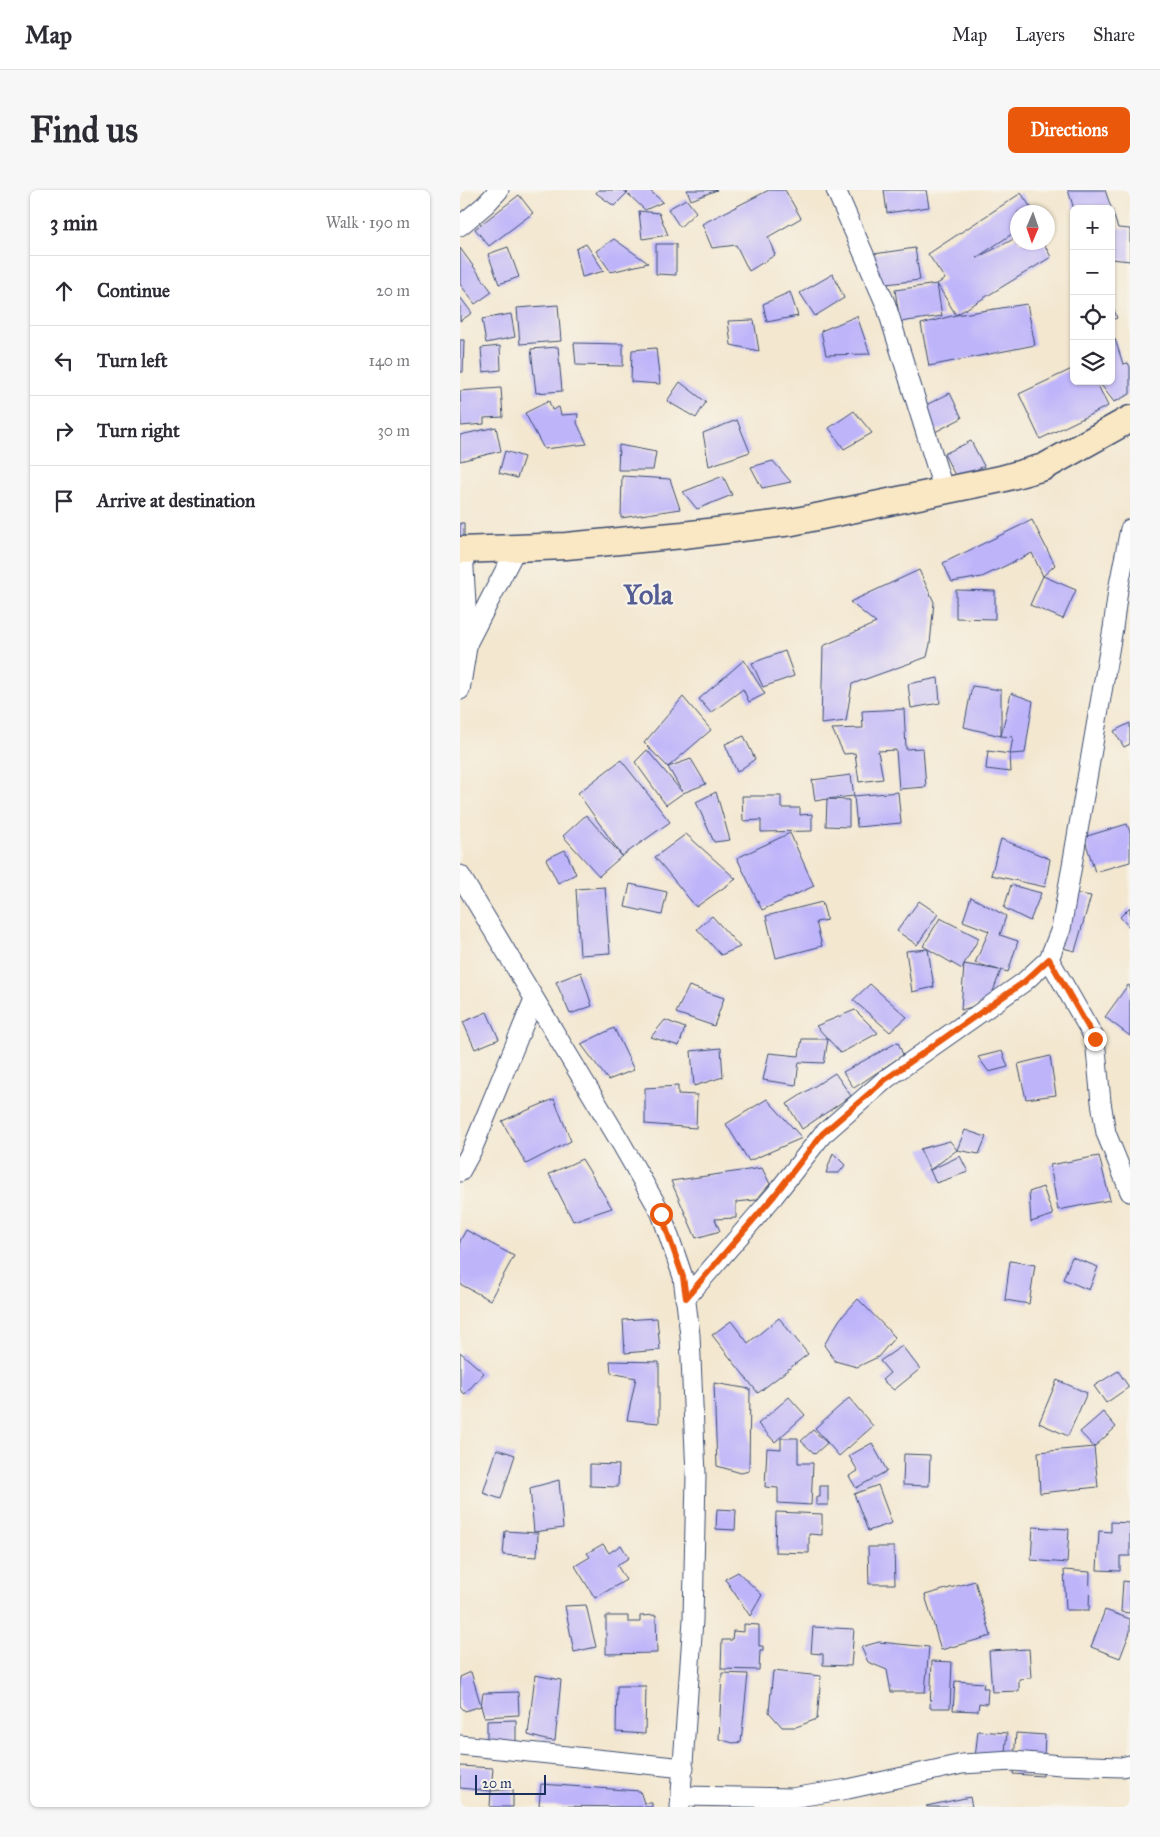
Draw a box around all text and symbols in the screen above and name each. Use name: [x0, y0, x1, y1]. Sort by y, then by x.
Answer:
text: Map: [25, 20, 72, 50]
text: Map: [952, 24, 987, 46]
text: Layers: [1015, 24, 1065, 46]
text: Share: [1093, 24, 1135, 46]
button: Directions: [1008, 107, 1130, 153]
text: Find us: [30, 109, 138, 152]
north arrow: [1010, 205, 1055, 250]
map controls: [1070, 205, 1115, 385]
button: +: [1070, 205, 1115, 250]
text: 3 min: [50, 210, 98, 236]
text: Walk · 190 m: [326, 213, 410, 232]
button: −: [1070, 250, 1115, 295]
icon: ahead: [50, 277, 78, 305]
text: Continue: [97, 279, 170, 302]
text: 20 m: [376, 281, 410, 300]
button: locate: [1070, 295, 1115, 340]
button: layers: [1070, 340, 1115, 385]
icon: left: [50, 347, 78, 375]
text: Turn left: [97, 349, 167, 372]
text: 140 m: [369, 351, 410, 370]
icon: right: [50, 417, 78, 445]
text: Turn right: [97, 419, 180, 442]
text: 30 m: [377, 421, 410, 440]
icon: arrive: [50, 487, 78, 515]
text: Arrive at destination: [97, 489, 255, 512]
district label: Yola: [622, 577, 674, 612]
route end: [1084, 1028, 1107, 1051]
route start: [650, 1203, 673, 1226]
scale bar: [475, 1772, 546, 1795]
text: 20 m: [482, 1775, 512, 1792]

